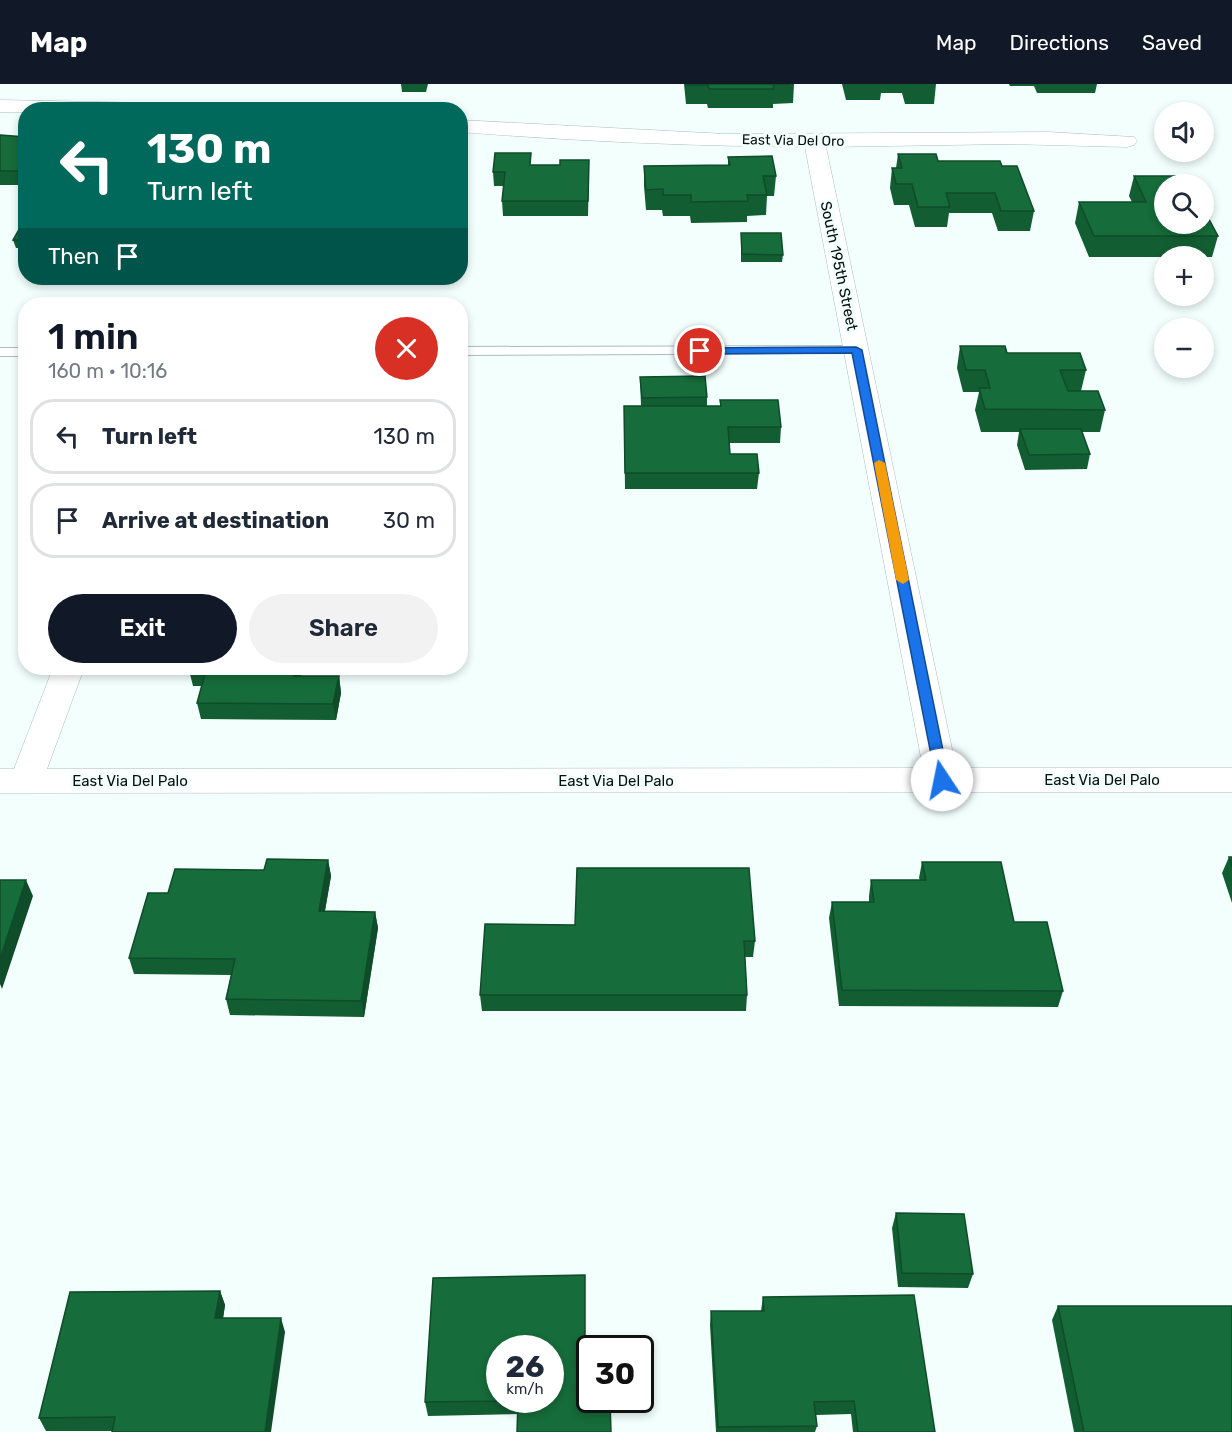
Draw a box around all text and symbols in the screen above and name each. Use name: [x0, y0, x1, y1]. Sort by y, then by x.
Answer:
text: Map: [30, 26, 87, 59]
text: Map: [936, 30, 977, 55]
text: Directions: [1010, 30, 1109, 55]
text: Saved: [1142, 30, 1202, 55]
map controls: [1154, 102, 1214, 378]
button: sound: [1154, 102, 1214, 162]
text: 130 m: [147, 124, 272, 174]
icon: left: [48, 126, 126, 204]
street label: East Via Del Oro: [742, 131, 844, 150]
button: search: [1154, 174, 1214, 234]
text: Turn left: [147, 175, 252, 207]
street label: South 195th Street: [816, 200, 862, 333]
icon: arrive: [111, 240, 144, 273]
text: Then: [48, 243, 99, 270]
button: +: [1154, 246, 1214, 306]
text: 1 min: [48, 315, 139, 358]
button: close: [375, 317, 438, 380]
button: −: [1154, 318, 1214, 378]
pin: [674, 325, 725, 376]
icon: arrive: [683, 334, 716, 367]
text: 160 m · 10:16: [48, 359, 167, 383]
icon: left: [51, 420, 84, 453]
text: Turn left: [102, 423, 197, 450]
text: 130 m: [373, 423, 435, 450]
icon: arrive: [51, 504, 84, 537]
text: Arrive at destination: [102, 507, 329, 534]
text: 30 m: [383, 507, 435, 534]
button: Exit: [48, 594, 237, 663]
button: Share: [249, 594, 438, 663]
position arrow: [910, 748, 974, 812]
street label: East Via Del Palo: [1044, 771, 1160, 789]
street label: East Via Del Palo: [72, 772, 188, 790]
street label: East Via Del Palo: [558, 772, 674, 790]
speed limit sign: 30: [576, 1335, 654, 1413]
text: 26: [505, 1349, 545, 1385]
text: km/h: [506, 1380, 544, 1398]

